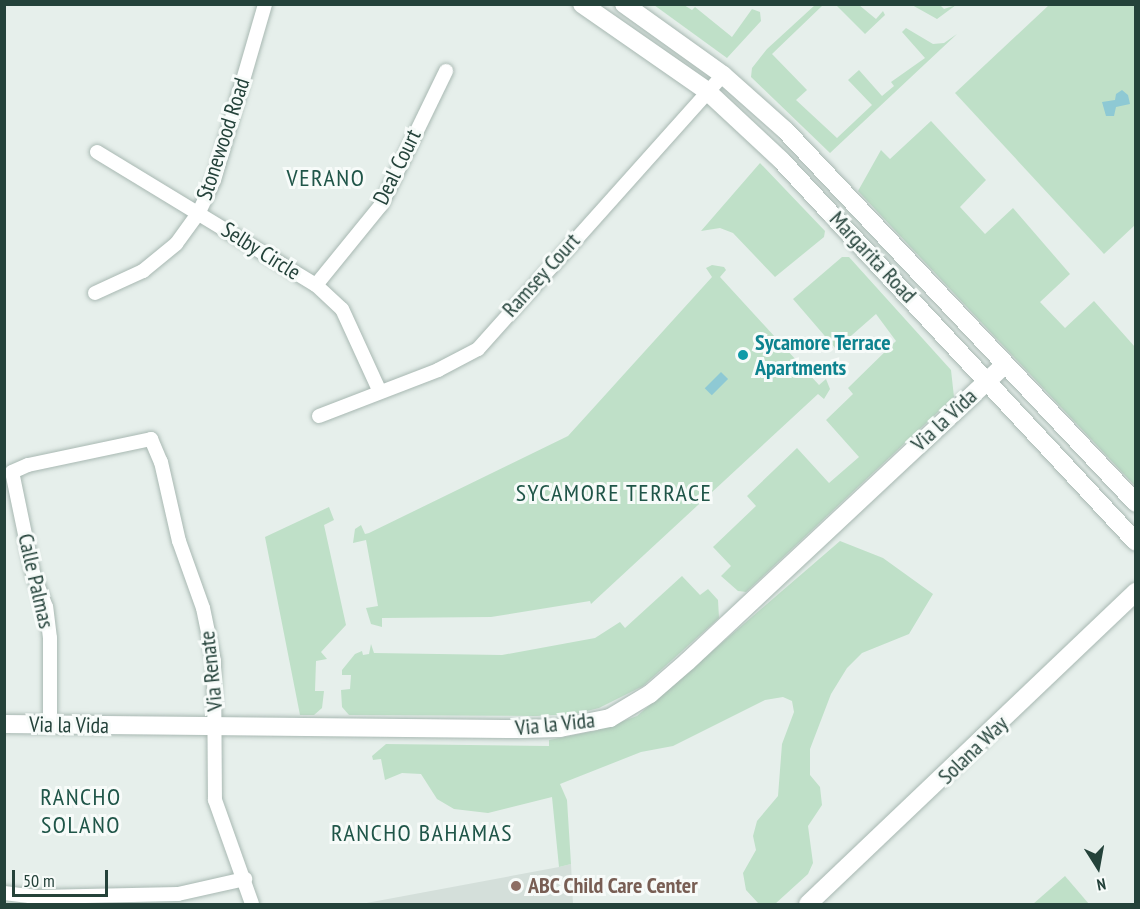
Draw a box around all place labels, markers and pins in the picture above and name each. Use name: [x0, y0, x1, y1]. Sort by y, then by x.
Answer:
place label: Sycamore Terrace Apartments: [755, 329, 891, 380]
marker: Sycamore Terrace Apartments: [736, 348, 750, 362]
place label: ABC Child Care Center: [528, 873, 699, 899]
marker: ABC Child Care Center: [509, 879, 523, 893]

